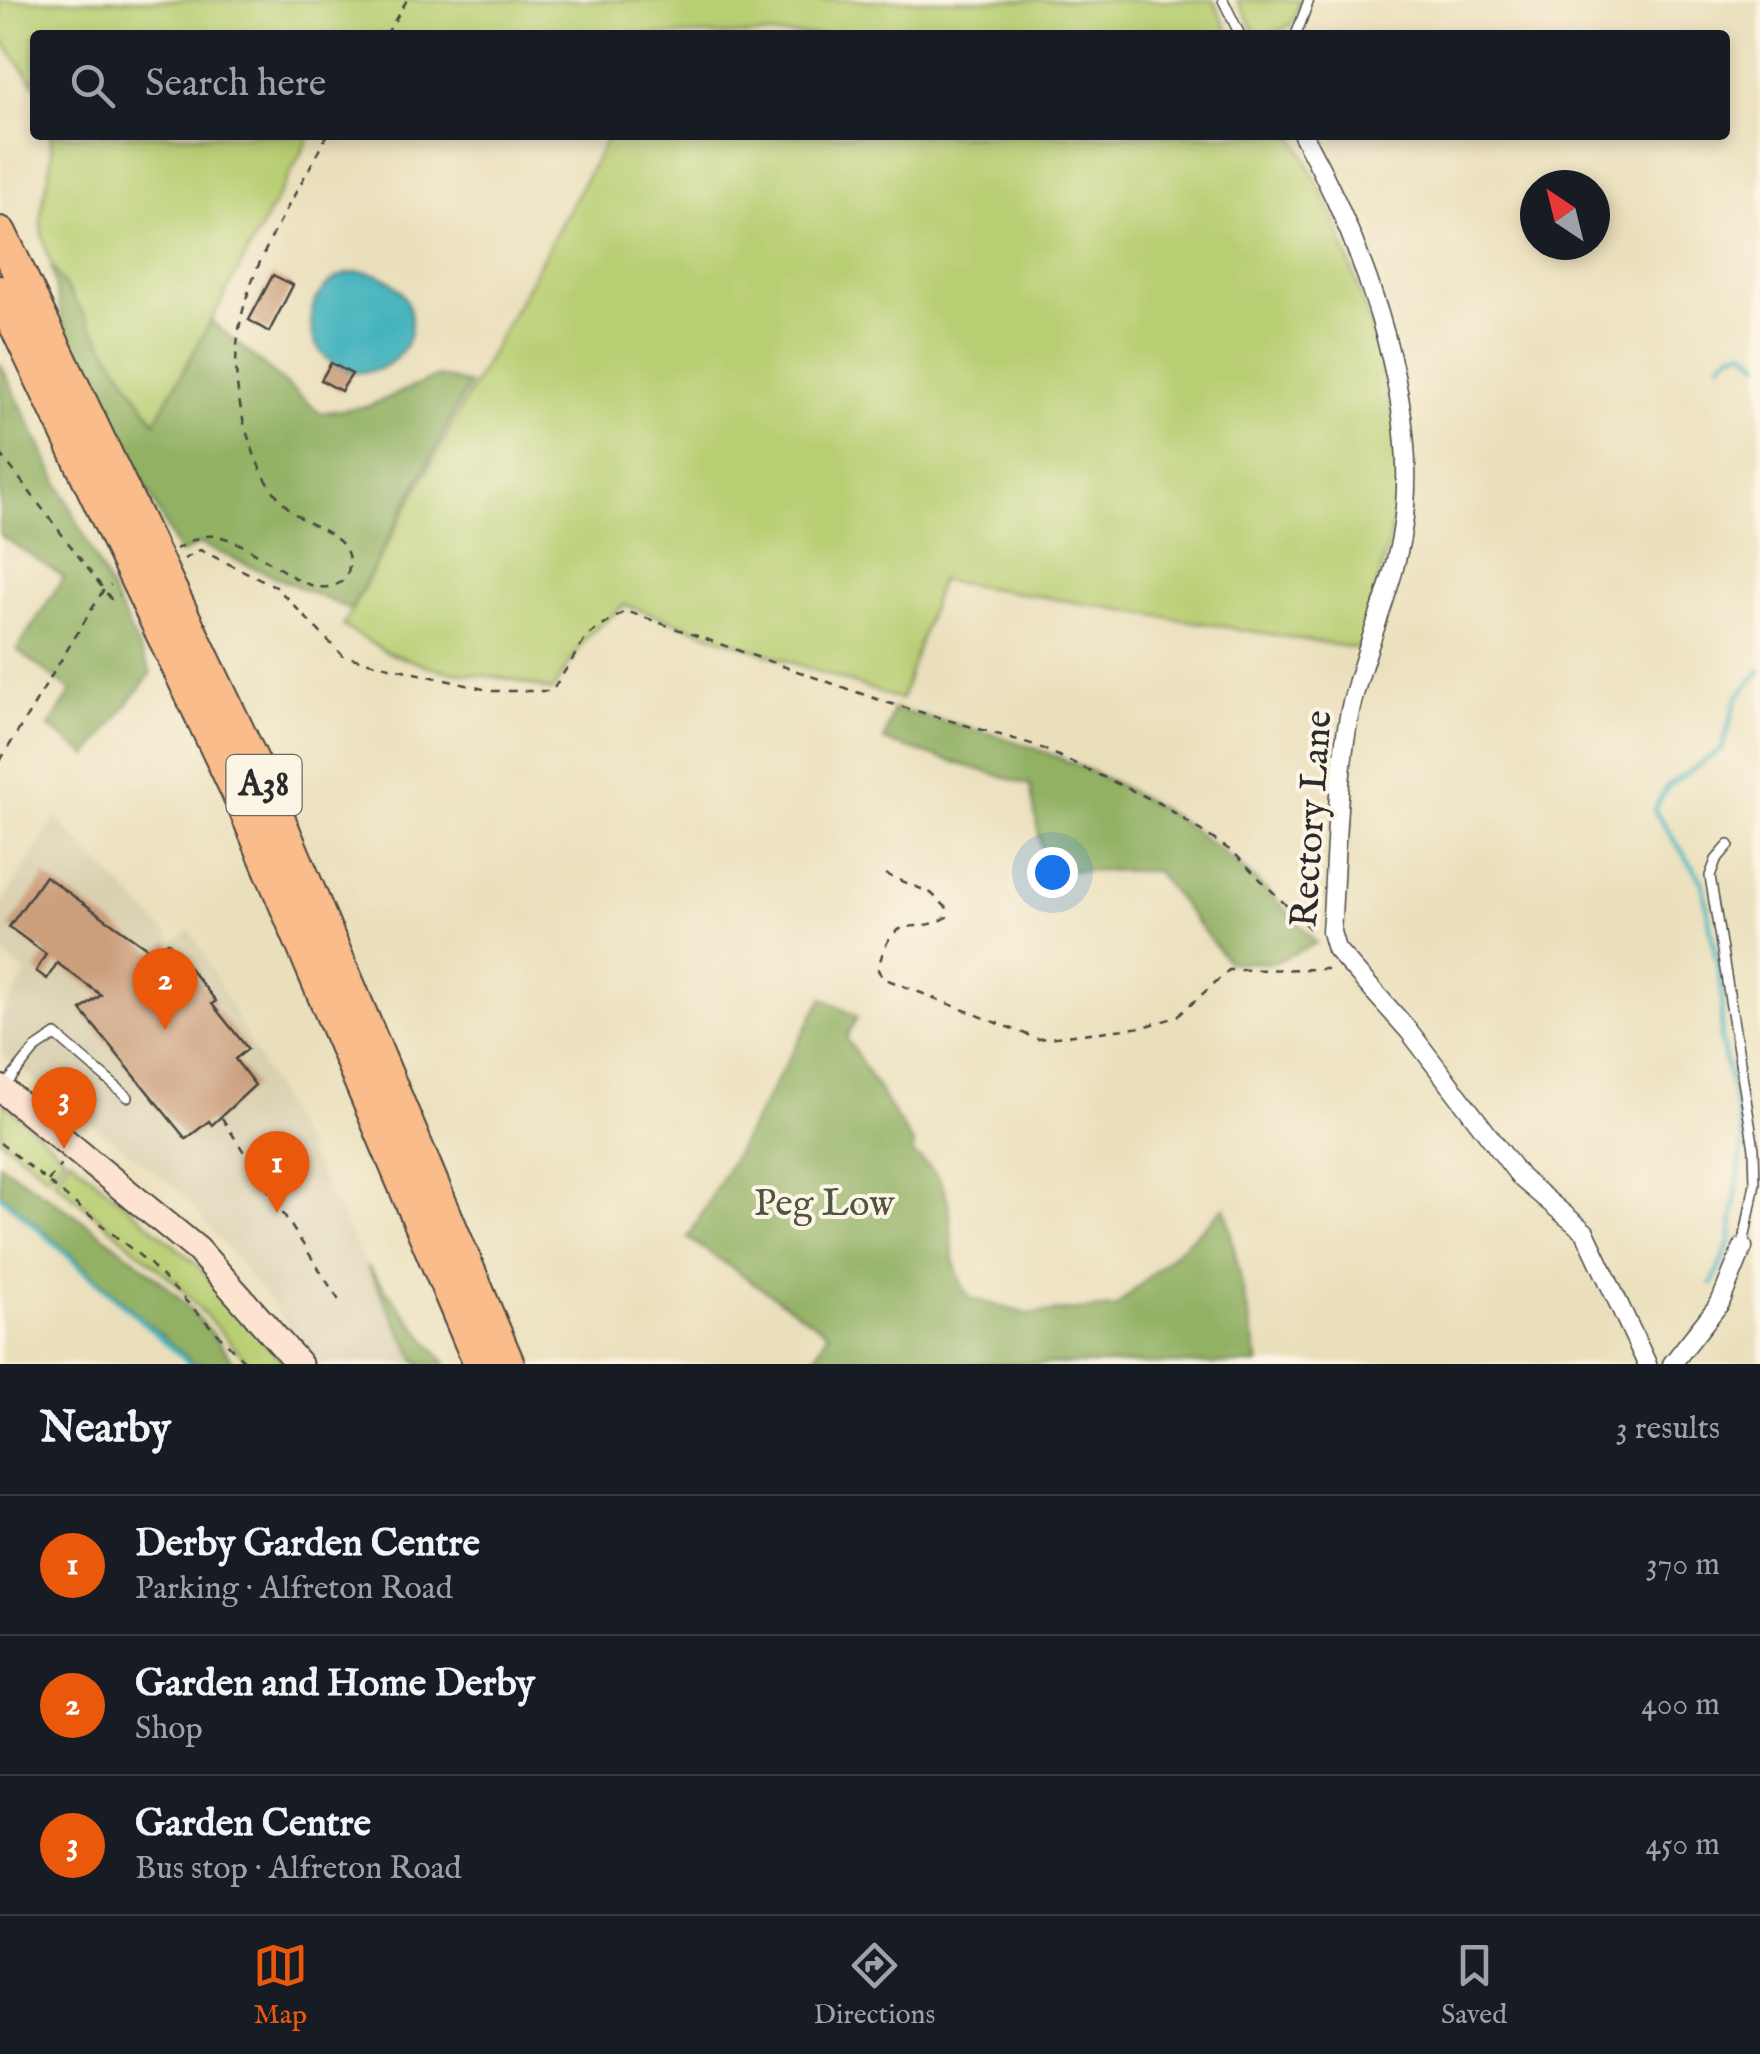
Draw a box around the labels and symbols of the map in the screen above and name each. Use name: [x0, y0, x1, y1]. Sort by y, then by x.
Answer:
north arrow: [1520, 170, 1610, 260]
street label: Rectory Lane: [1281, 709, 1345, 929]
road number: A38: [226, 755, 302, 815]
your location: [1027, 847, 1078, 898]
pin: 2: [132, 948, 198, 1030]
pin: 3: [32, 1066, 96, 1149]
pin: 1: [244, 1130, 310, 1213]
park label: Peg Low: [754, 1181, 895, 1229]

